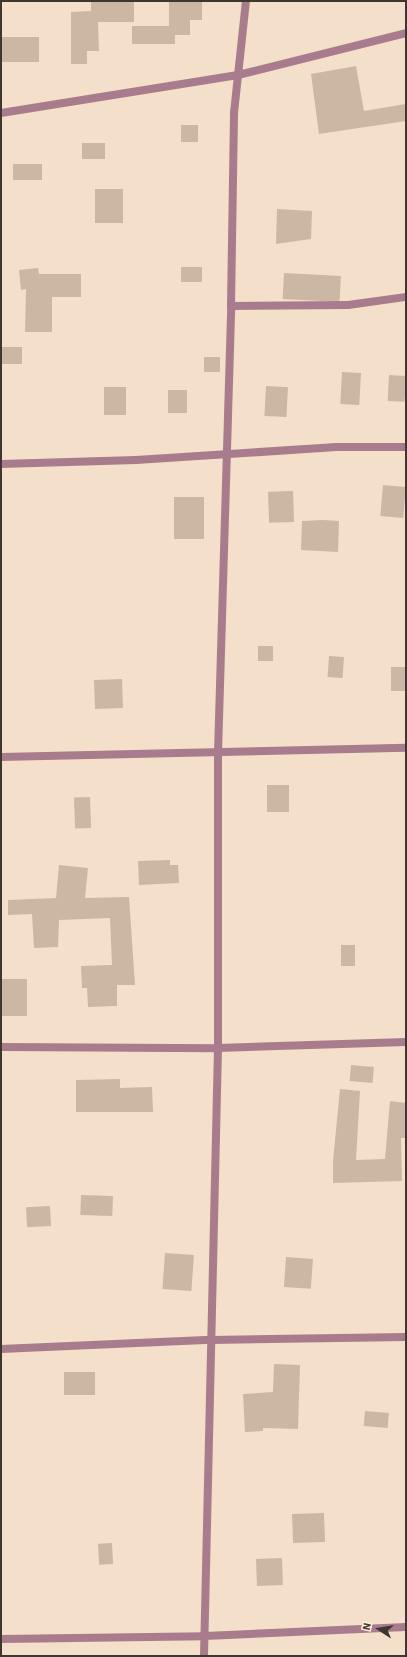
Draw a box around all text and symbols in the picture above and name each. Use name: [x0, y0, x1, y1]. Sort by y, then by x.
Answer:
north arrow: [359, 1609, 399, 1649]
text: N: [359, 1621, 375, 1632]

